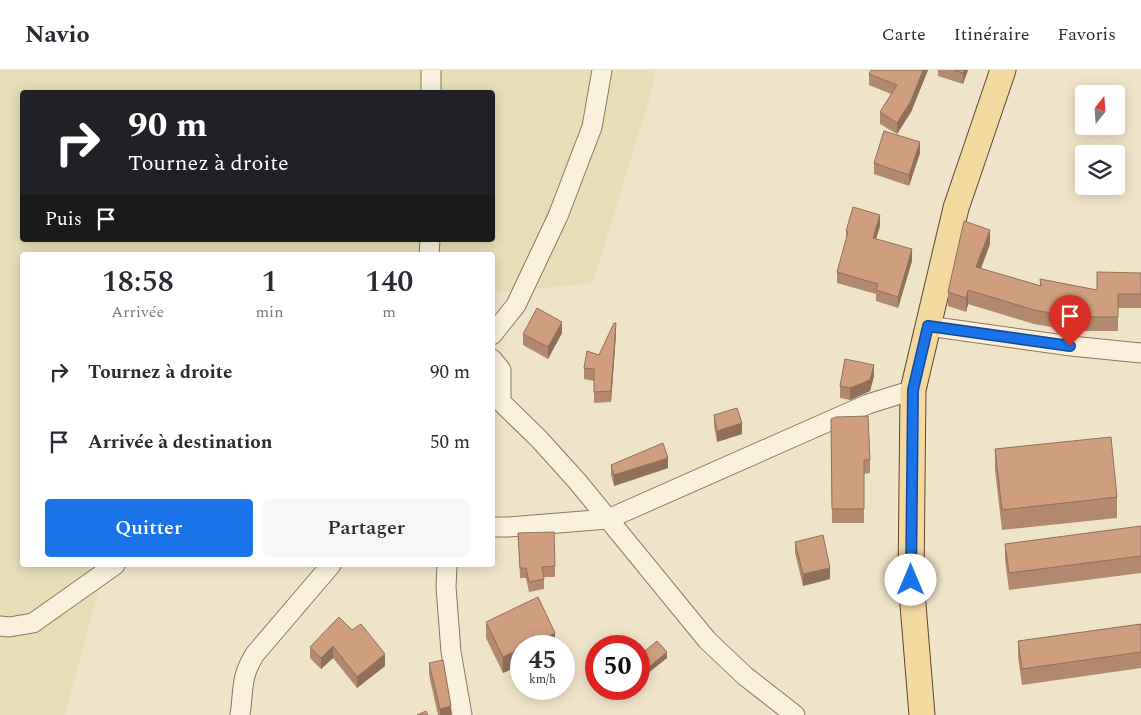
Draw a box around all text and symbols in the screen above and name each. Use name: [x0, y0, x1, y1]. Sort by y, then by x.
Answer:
text: Navio: [25, 17, 90, 53]
text: Carte: [882, 21, 926, 48]
text: Itinéraire: [954, 21, 1030, 48]
text: Favoris: [1058, 21, 1116, 48]
north arrow: [1075, 85, 1125, 135]
map controls: [1075, 85, 1125, 195]
text: 90 m: [128, 99, 208, 152]
icon: right: [45, 110, 110, 175]
button: layers: [1075, 145, 1125, 195]
text: Tournez à droite: [128, 147, 289, 180]
text: Puis: [45, 205, 82, 234]
icon: arrive: [92, 205, 120, 233]
text: 18:58: [102, 259, 174, 305]
text: 1: [261, 259, 277, 305]
text: 140: [365, 259, 413, 305]
pin: [1049, 295, 1091, 346]
text: Arrivée: [111, 300, 164, 324]
text: min: [255, 300, 283, 324]
text: m: [382, 300, 396, 324]
icon: arrive: [1056, 302, 1084, 330]
icon: right: [45, 358, 73, 386]
text: Tournez à droite: [88, 358, 232, 387]
text: 90 m: [430, 358, 470, 387]
icon: arrive: [45, 428, 73, 456]
text: Arrivée à destination: [88, 428, 272, 457]
text: 50 m: [430, 428, 470, 457]
button: Quitter: [45, 499, 253, 557]
button: Partager: [263, 499, 470, 557]
position arrow: [884, 553, 936, 605]
speed limit sign: 50: [585, 635, 650, 700]
text: 45: [528, 642, 557, 680]
text: km/h: [529, 670, 556, 689]

